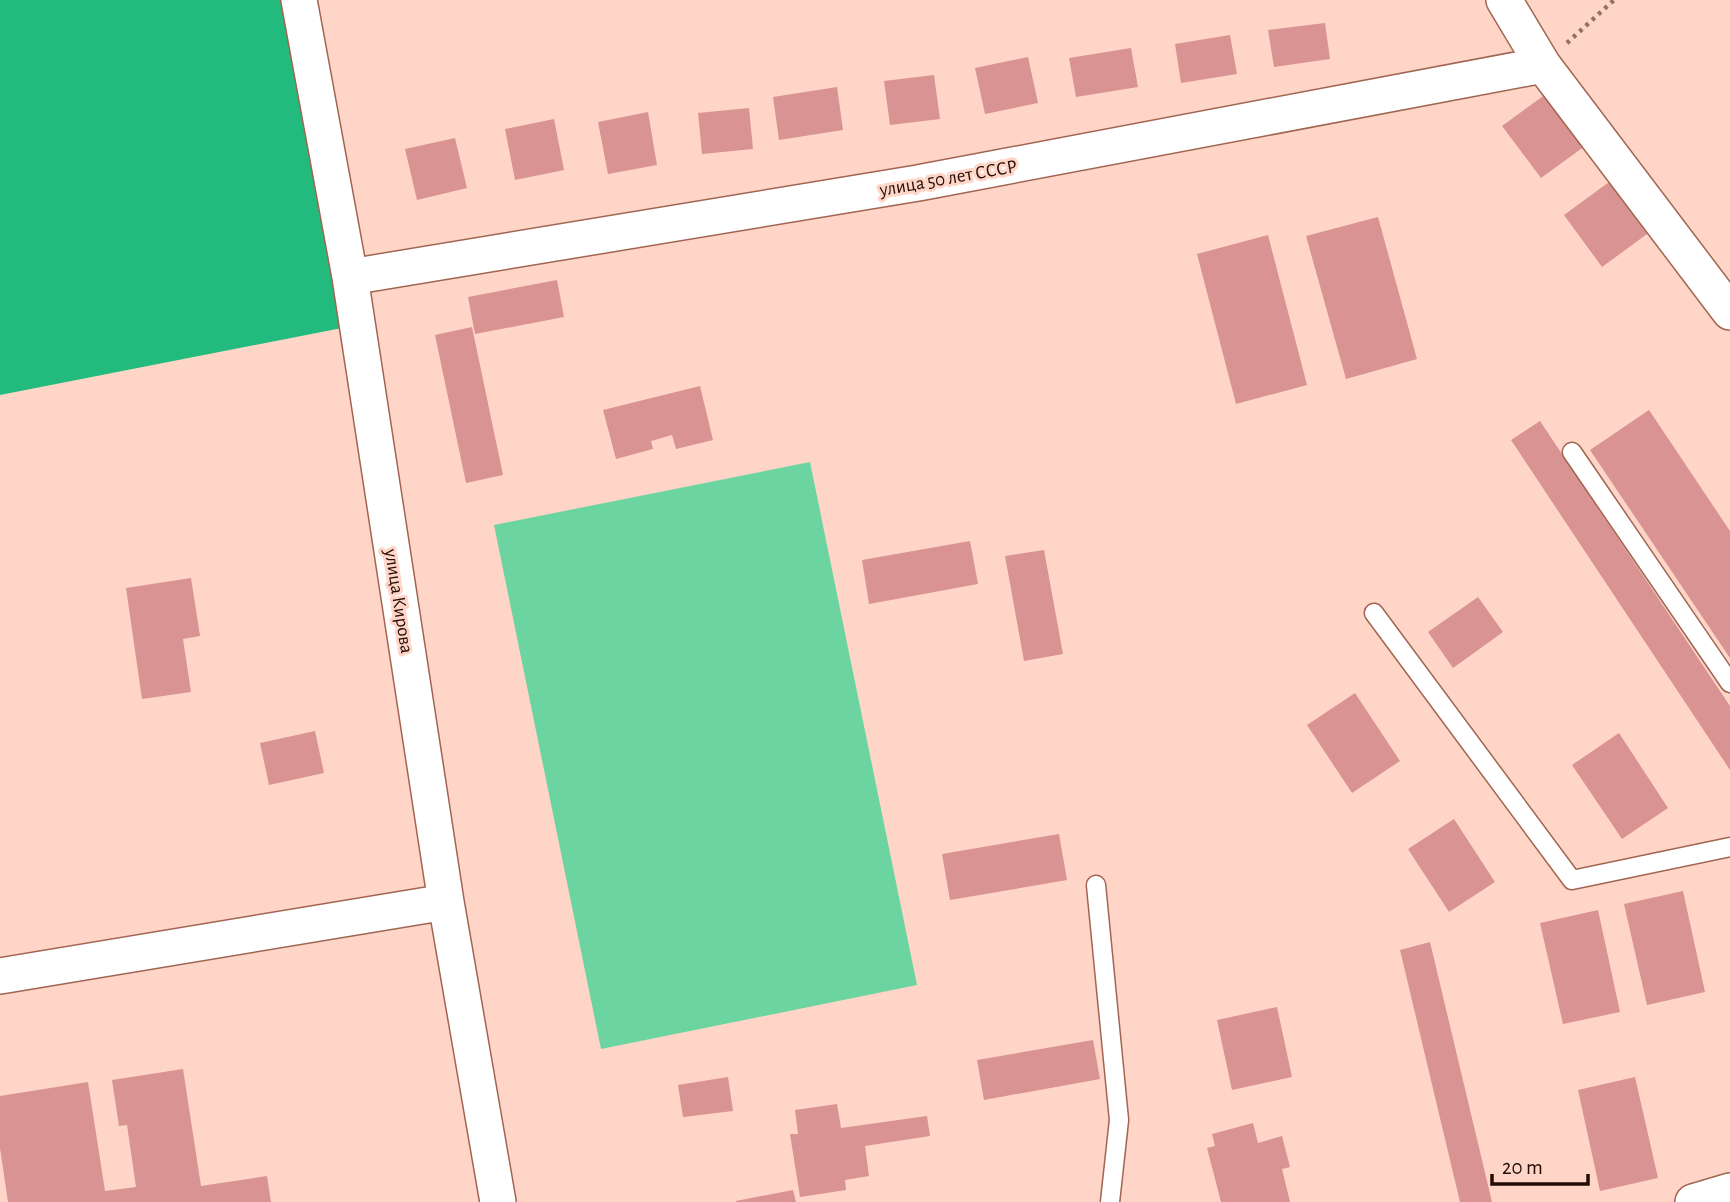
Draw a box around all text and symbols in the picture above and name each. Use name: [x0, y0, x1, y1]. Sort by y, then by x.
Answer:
street label: улица 50 лет СССР: [877, 157, 1018, 200]
street label: улица Кирова: [381, 547, 416, 655]
scale bar: [1492, 1142, 1588, 1186]
text: 20 m: [1502, 1157, 1543, 1178]

